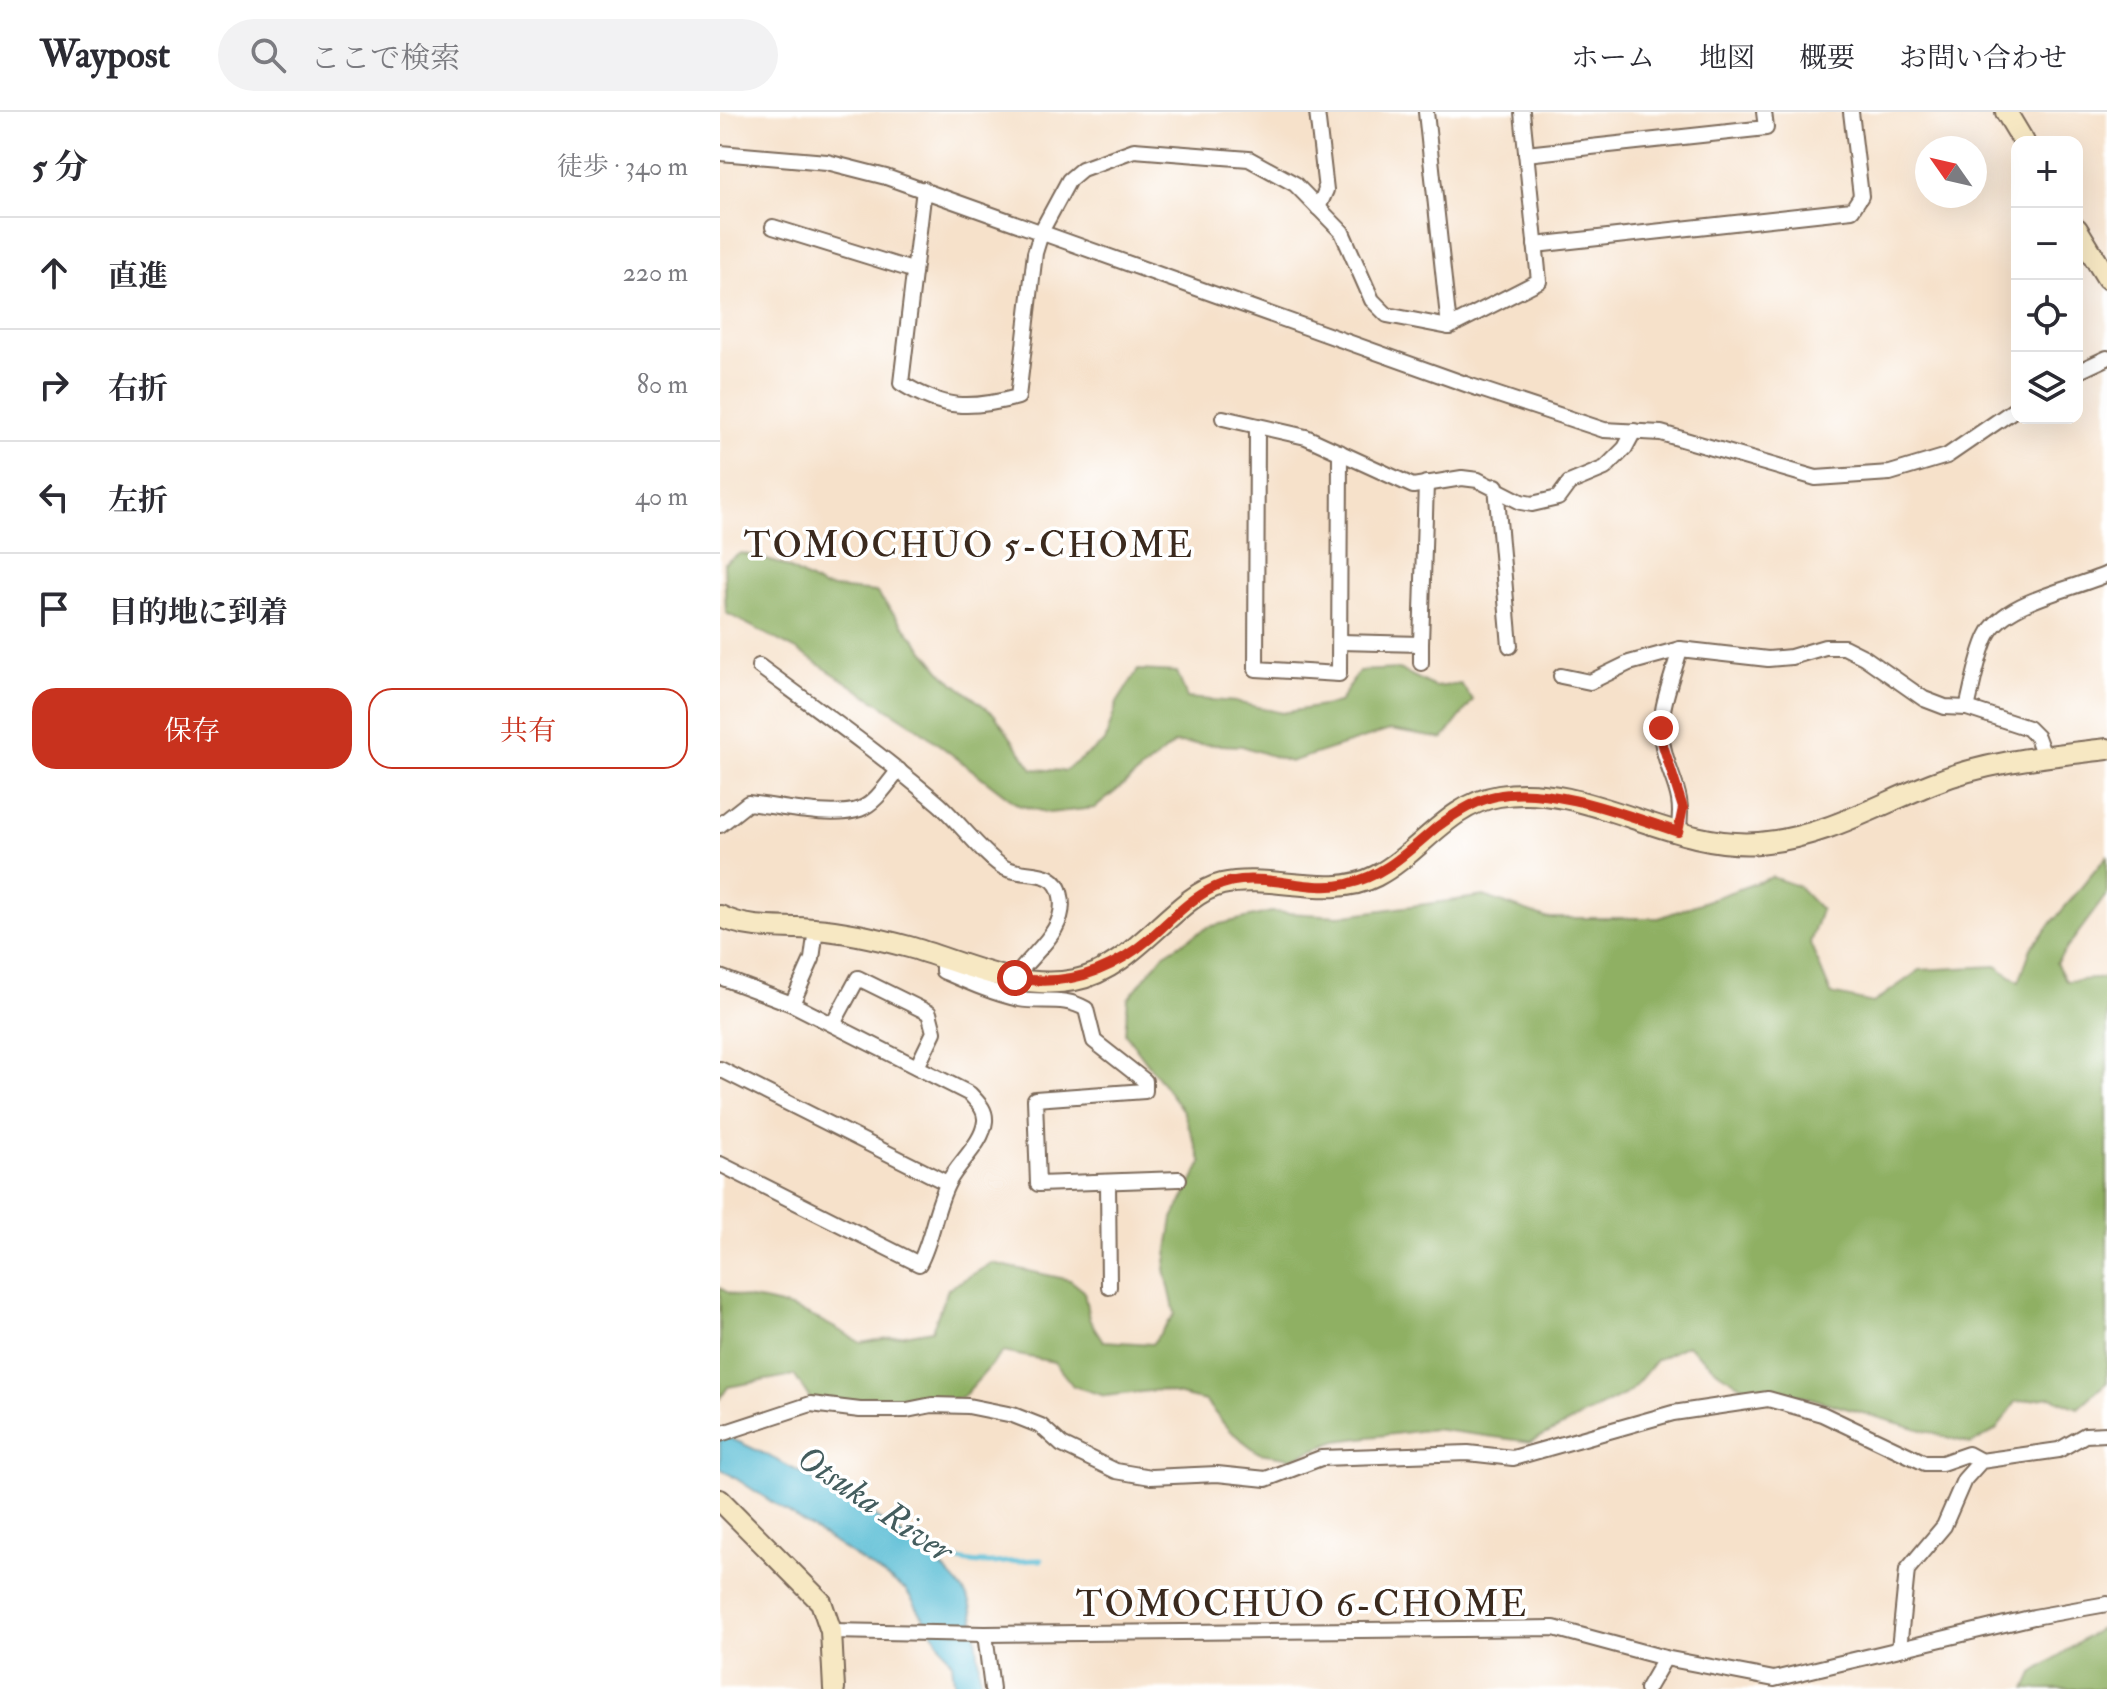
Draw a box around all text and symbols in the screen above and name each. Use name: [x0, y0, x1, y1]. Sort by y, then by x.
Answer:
search box: [218, 19, 778, 91]
text: Waypost: [40, 31, 170, 79]
icon: search: [246, 33, 290, 77]
text: ここで検索: [310, 40, 460, 77]
text: ホーム: [1571, 41, 1655, 76]
text: 地図: [1699, 41, 1755, 76]
text: 概要: [1799, 41, 1855, 76]
text: お問い合わせ: [1899, 41, 2067, 76]
north arrow: [1915, 136, 1987, 208]
map controls: [2011, 136, 2083, 424]
button: +: [2011, 136, 2083, 208]
text: 5 分: [32, 146, 88, 189]
text: 徒歩 · 340 m: [557, 151, 688, 183]
button: −: [2011, 208, 2083, 280]
icon: ahead: [32, 251, 76, 295]
text: 220 m: [623, 257, 688, 289]
text: 直進: [108, 258, 168, 295]
button: locate: [2011, 280, 2083, 352]
button: layers: [2011, 352, 2083, 424]
icon: right: [32, 363, 76, 407]
text: 80 m: [637, 369, 688, 401]
text: 右折: [108, 370, 168, 407]
icon: left: [32, 475, 76, 519]
text: 40 m: [635, 481, 688, 513]
text: 左折: [108, 482, 168, 519]
district label: TOMOCHUO 5-CHOME: [744, 523, 1194, 568]
icon: arrive: [32, 587, 76, 631]
text: 目的地に到着: [108, 594, 288, 631]
button: 保存: [32, 688, 352, 769]
button: 共有: [368, 688, 688, 769]
route end: [1643, 710, 1679, 746]
route start: [997, 960, 1033, 996]
water label: Otsuka River: [788, 1435, 963, 1574]
district label: TOMOCHUO 6-CHOME: [1076, 1582, 1528, 1627]

